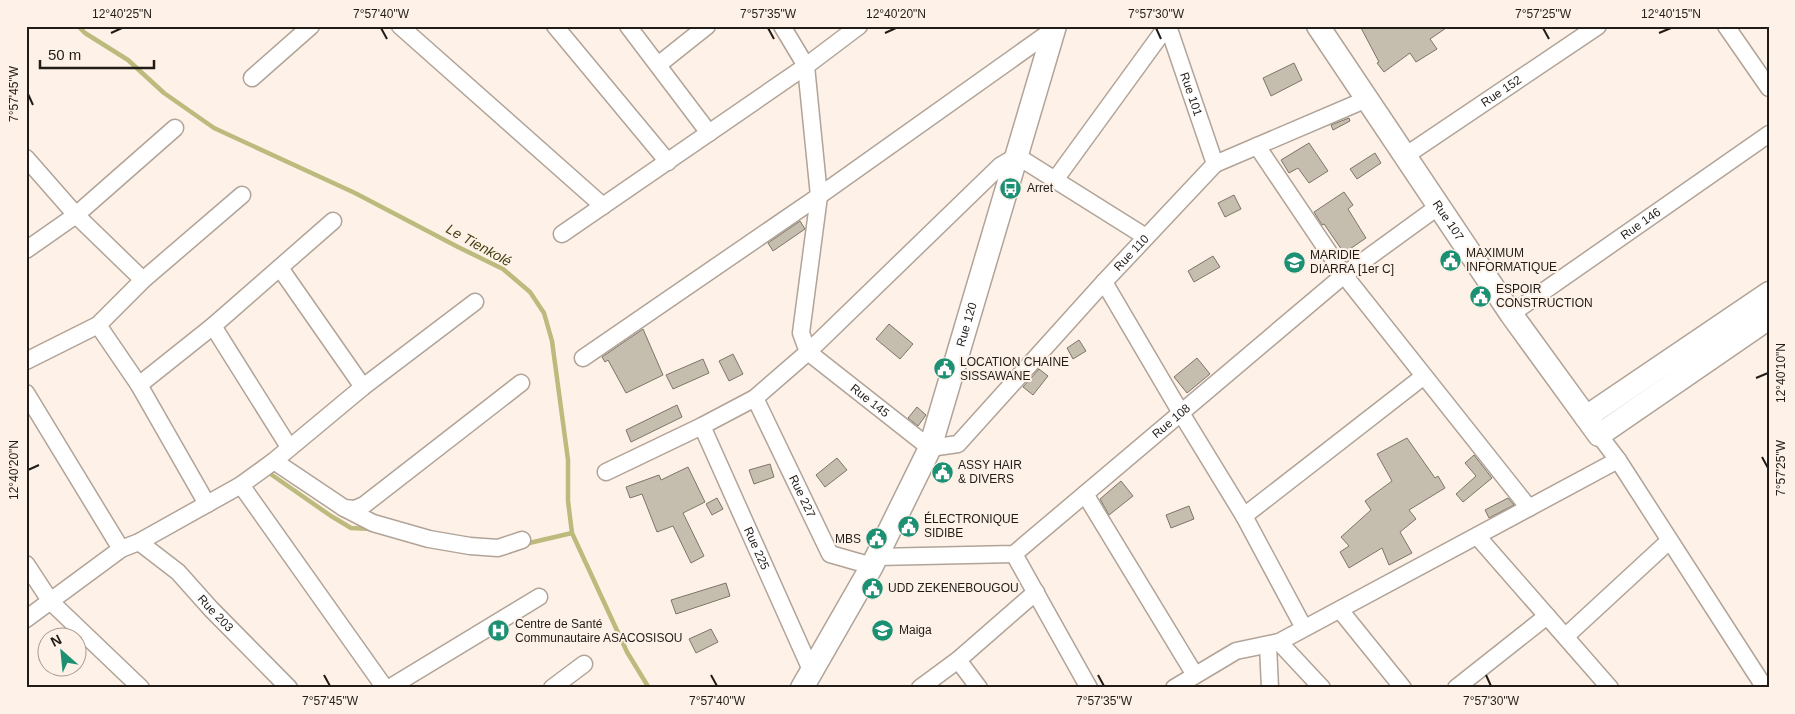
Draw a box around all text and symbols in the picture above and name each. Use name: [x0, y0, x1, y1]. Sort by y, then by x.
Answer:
text: 12°40'25"N: [92, 7, 152, 21]
text: 7°57'40"W: [353, 7, 410, 21]
text: 7°57'35"W: [740, 7, 797, 21]
text: 12°40'20"N: [866, 7, 926, 21]
text: 7°57'30"W: [1128, 7, 1185, 21]
text: 7°57'25"W: [1515, 7, 1572, 21]
text: 12°40'15"N: [1641, 7, 1701, 21]
scale bar: [40, 38, 154, 70]
text: 50 m: [48, 46, 81, 63]
text: 7°57'45"W: [7, 65, 21, 122]
street label: Rue 101: [1177, 70, 1205, 118]
street label: Rue 152: [1478, 73, 1524, 110]
bus stop icon: Arret: [999, 176, 1023, 200]
place label: Arret: [1027, 181, 1054, 195]
street label: Rue 107: [1430, 198, 1467, 243]
street label: Rue 146: [1618, 205, 1663, 242]
water label: Le Tienkolé: [444, 220, 515, 270]
street label: Rue 110: [1111, 232, 1152, 274]
place label: MAXIMUM INFORMATIQUE: [1466, 246, 1557, 274]
place label: MARIDIE DIARRA [1er C]: [1310, 248, 1394, 276]
public building icon: MAXIMUM INFORMATIQUE: [1438, 248, 1462, 272]
school or university icon: MARIDIE DIARRA [1er C]: [1282, 250, 1306, 274]
place label: ESPOIR CONSTRUCTION: [1496, 282, 1593, 310]
public building icon: ESPOIR CONSTRUCTION: [1468, 284, 1492, 308]
street label: Rue 120: [953, 300, 980, 348]
text: 12°40'10"N: [1774, 343, 1788, 403]
place label: LOCATION CHAINE SISSAWANE: [960, 355, 1069, 383]
public building icon: LOCATION CHAINE SISSAWANE: [932, 357, 956, 381]
street label: Rue 145: [848, 381, 892, 420]
street label: Rue 108: [1149, 401, 1193, 441]
text: 7°57'25"W: [1774, 439, 1788, 496]
text: 12°40'20"N: [7, 440, 21, 500]
place label: ASSY HAIR & DIVERS: [958, 458, 1022, 486]
public building icon: ASSY HAIR & DIVERS: [930, 460, 954, 484]
street label: Rue 227: [786, 473, 819, 520]
place label: ÉLECTRONIQUE SIDIBE: [924, 511, 1019, 540]
public building icon: ÉLECTRONIQUE SIDIBE: [896, 514, 920, 538]
street label: Rue 225: [741, 525, 772, 572]
public building icon: MBS: [865, 527, 889, 551]
place label: MBS: [835, 532, 861, 546]
public building icon: UDD ZEKENEBOUGOU: [860, 576, 884, 600]
place label: UDD ZEKENEBOUGOU: [888, 581, 1019, 595]
street label: Rue 203: [195, 592, 237, 635]
place label: Centre de Santé Communautaire ASACOSISOU: [515, 617, 682, 645]
school or university icon: Maiga: [871, 618, 895, 642]
hospital icon: Centre de Santé Communautaire ASACOSISOU: [487, 619, 511, 643]
place label: Maiga: [899, 623, 932, 637]
north arrow: [38, 626, 88, 676]
text: N: [48, 631, 64, 650]
text: 7°57'45"W: [302, 694, 359, 708]
text: 7°57'40"W: [689, 694, 746, 708]
text: 7°57'35"W: [1076, 694, 1133, 708]
text: 7°57'30"W: [1463, 694, 1520, 708]

